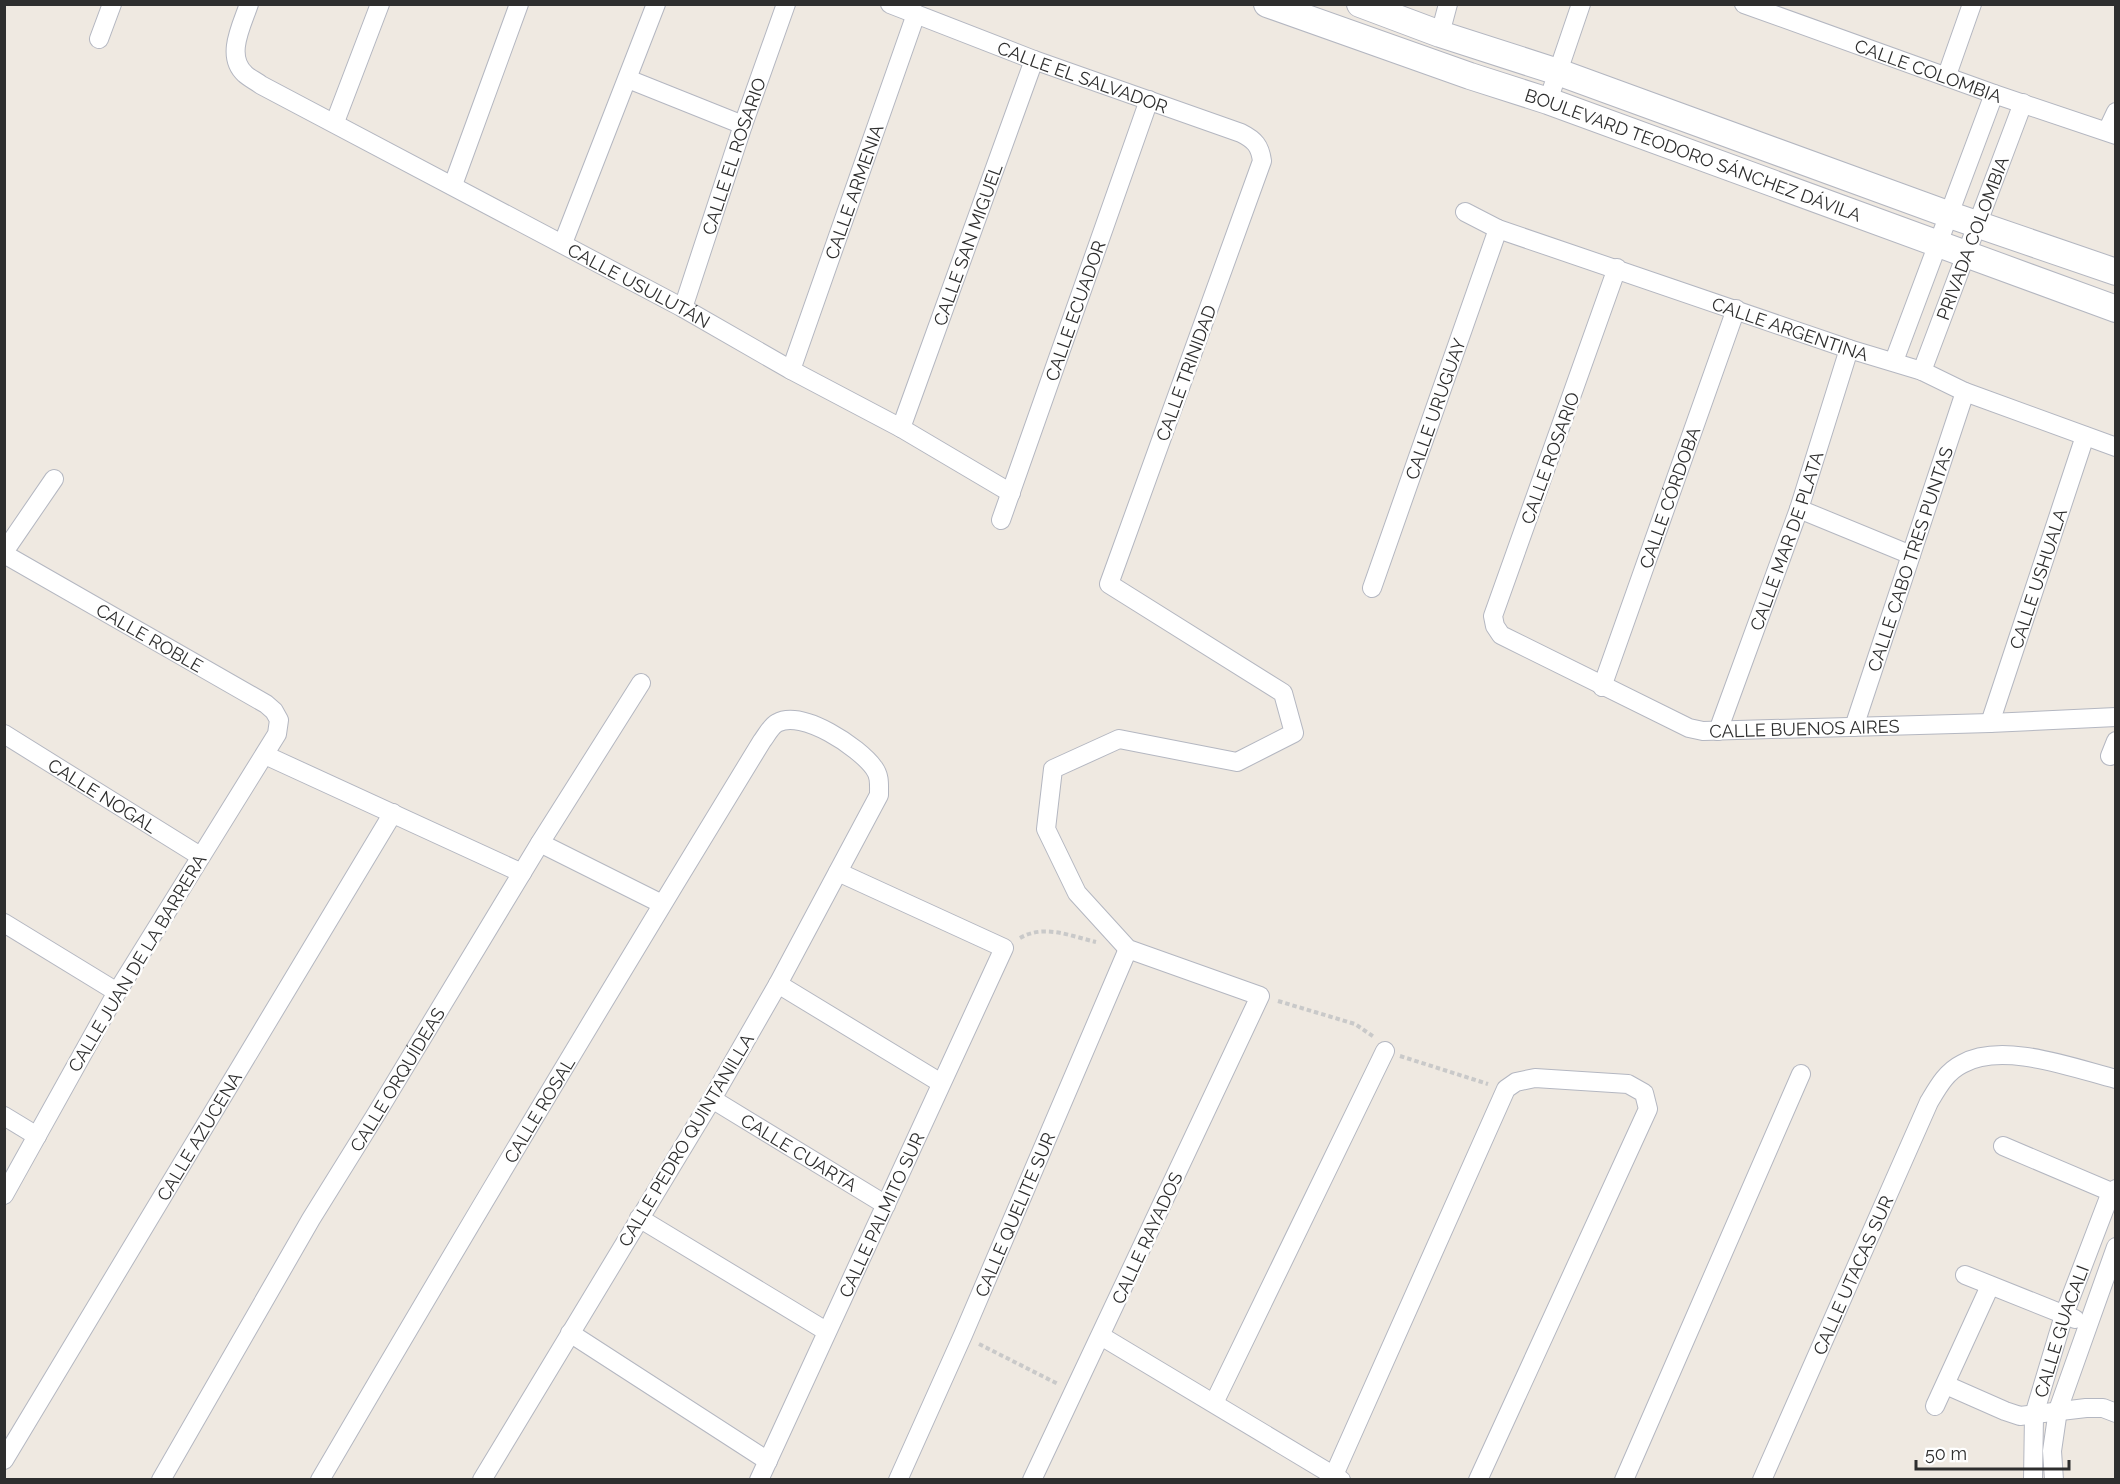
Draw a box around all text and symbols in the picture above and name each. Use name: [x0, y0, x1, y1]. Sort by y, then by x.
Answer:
street label: CALLE COLOMBIA: [1852, 34, 2005, 106]
street label: CALLE EL SALVADOR: [995, 36, 1171, 117]
street label: CALLE EL ROSARIO: [697, 75, 770, 237]
street label: BOULEVARD TEODORO SÁNCHEZ DÁVILA: [1522, 84, 1864, 225]
street label: CALLE ARMENIA: [820, 121, 887, 262]
street label: PRIVADA COLOMBIA: [1932, 153, 2012, 323]
street label: CALLE SAN MIGUEL: [928, 160, 1006, 328]
street label: CALLE ECUADOR: [1040, 237, 1109, 384]
street label: CALLE USULUTÁN: [564, 239, 714, 332]
street label: CALLE ARGENTINA: [1709, 293, 1871, 365]
street label: CALLE TRINIDAD: [1152, 302, 1220, 444]
street label: CALLE URUGUAY: [1400, 335, 1469, 482]
street label: CALLE ROSARIO: [1516, 389, 1584, 527]
street label: CALLE CÓRDOBA: [1634, 424, 1704, 571]
street label: CALLE CABO TRES PUNTAS: [1863, 444, 1957, 674]
street label: CALLE MAR DE PLATA: [1745, 449, 1827, 633]
street label: CALLE USHUALA: [2005, 506, 2071, 652]
street label: CALLE ROBLE: [93, 599, 207, 676]
street label: CALLE BUENOS AIRES: [1709, 715, 1900, 741]
street label: CALLE NOGAL: [44, 754, 161, 837]
street label: CALLE JUAN DE LA BARRERA: [64, 850, 210, 1076]
street label: CALLE ORQUÍDEAS: [345, 1004, 449, 1155]
street label: CALLE PEDRO QUINTANILLA: [614, 1030, 758, 1250]
street label: CALLE ROSAL: [499, 1053, 579, 1167]
street label: CALLE AZUCENA: [152, 1068, 246, 1204]
street label: CALLE CUARTA: [737, 1109, 861, 1195]
street label: CALLE PALMITO SUR: [834, 1129, 928, 1301]
street label: CALLE QUELITE SUR: [970, 1129, 1059, 1300]
street label: CALLE RAYADOS: [1107, 1169, 1187, 1307]
street label: CALLE UTACAS SUR: [1808, 1192, 1897, 1358]
street label: CALLE GUACALI: [2029, 1262, 2093, 1400]
scale bar: [1916, 1433, 2069, 1471]
text: 50 m: [1925, 1443, 1967, 1464]

